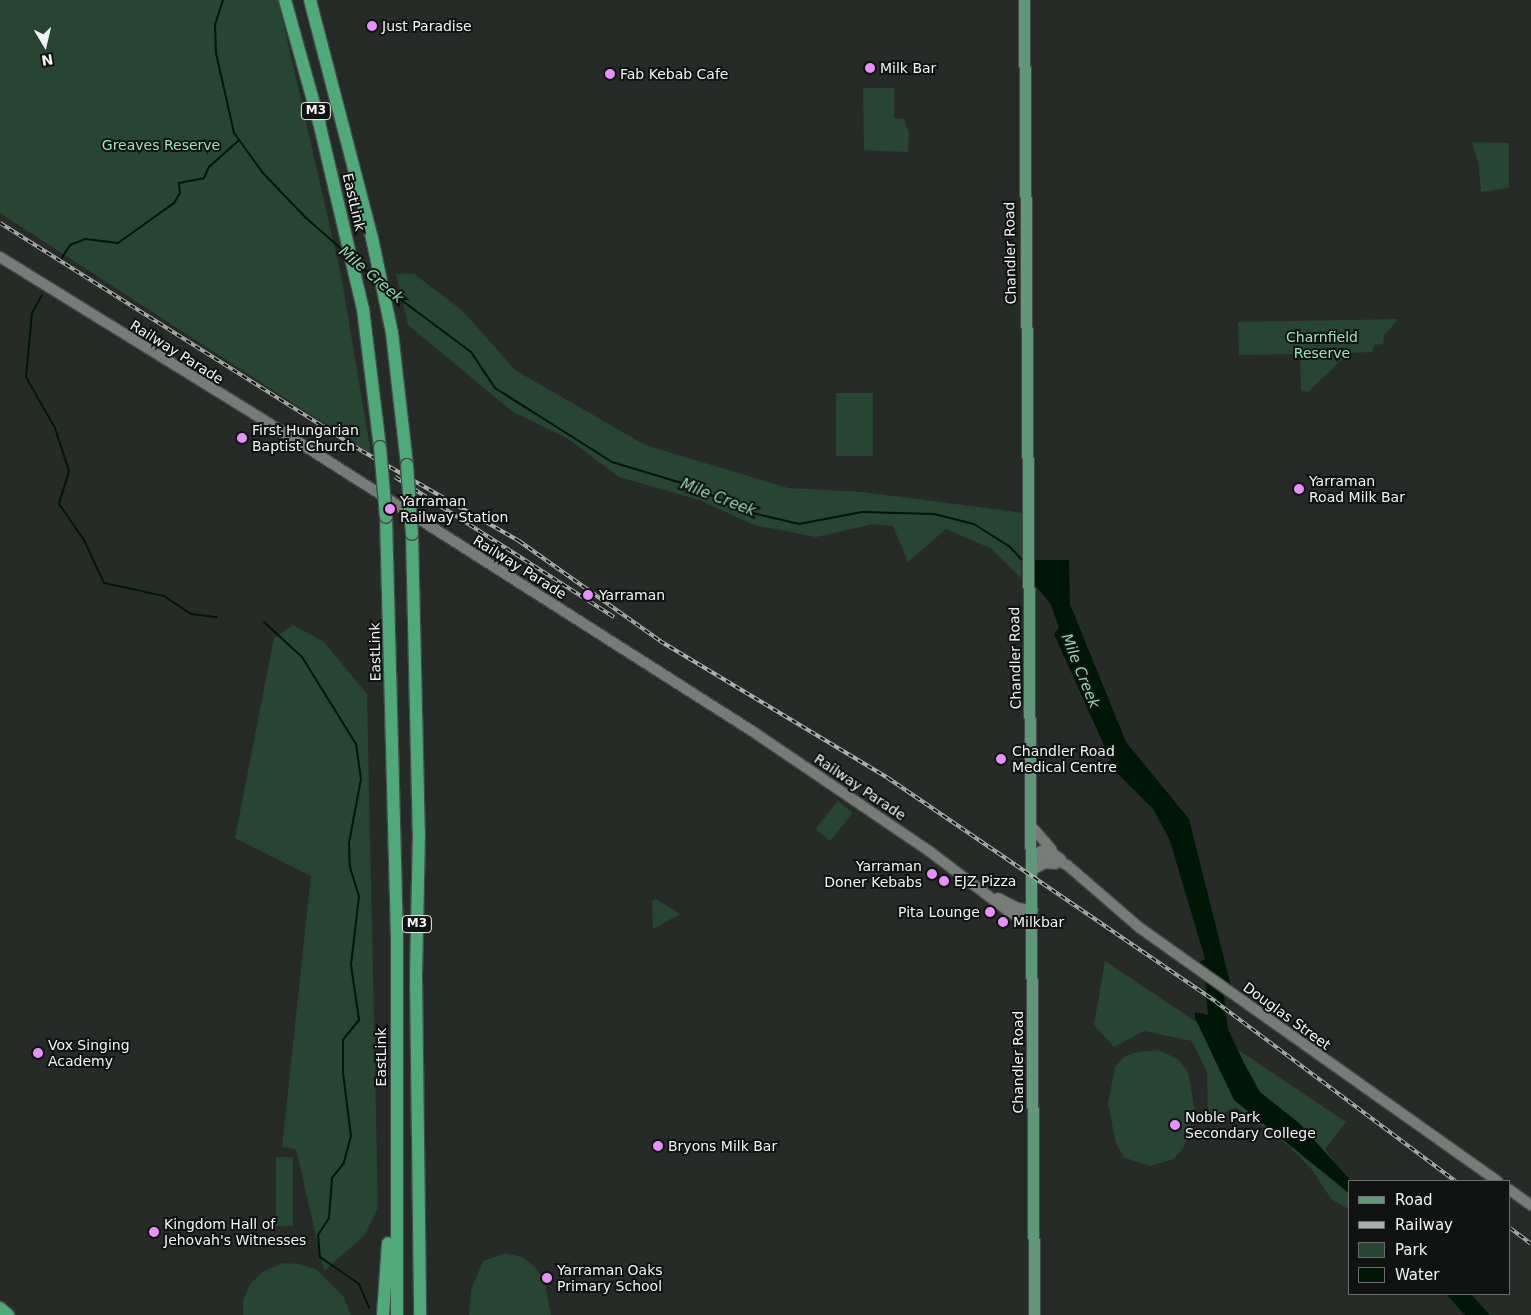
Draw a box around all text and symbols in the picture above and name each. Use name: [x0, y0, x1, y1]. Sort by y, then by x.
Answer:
place label: Just Paradise: [382, 18, 472, 34]
north arrow: [20, 20, 70, 70]
marker: Just Paradise: [366, 20, 378, 32]
text: N: [40, 51, 54, 69]
place label: Milk Bar: [880, 60, 936, 76]
marker: Milk Bar: [864, 62, 876, 74]
place label: Fab Kebab Cafe: [620, 66, 728, 82]
marker: Fab Kebab Cafe: [604, 68, 616, 80]
road number: M3: [300, 102, 332, 120]
park label: Greaves Reserve: [102, 137, 220, 153]
street label: EastLink: [339, 171, 369, 233]
street label: Chandler Road: [1001, 201, 1019, 305]
water label: Mile Creek: [335, 243, 407, 307]
street label: Railway Parade: [127, 317, 227, 387]
park label: Charnfield Reserve: [1286, 329, 1358, 362]
place label: First Hungarian Baptist Church: [252, 422, 359, 454]
marker: First Hungarian Baptist Church: [236, 432, 248, 444]
place label: Yarraman Road Milk Bar: [1309, 473, 1405, 506]
water label: Mile Creek: [678, 475, 758, 521]
marker: Yarraman Road Milk Bar: [1293, 483, 1305, 495]
place label: Yarraman Railway Station: [400, 493, 508, 526]
marker: Yarraman Railway Station: [384, 503, 396, 515]
street label: Railway Parade: [470, 532, 570, 602]
place label: Yarraman: [599, 587, 665, 603]
marker: Yarraman: [581, 588, 595, 602]
street label: Chandler Road: [1006, 606, 1024, 710]
street label: EastLink: [366, 622, 384, 682]
water label: Mile Creek: [1057, 631, 1103, 711]
place label: Chandler Road Medical Centre: [1012, 743, 1117, 776]
street label: Railway Parade: [811, 750, 909, 824]
marker: Chandler Road Medical Centre: [994, 752, 1008, 766]
place label: Yarraman Doner Kebabs: [824, 858, 922, 890]
marker: Yarraman Doner Kebabs: [926, 868, 938, 880]
place label: EJZ Pizza: [954, 873, 1016, 889]
marker: EJZ Pizza: [938, 875, 950, 887]
place label: Pita Lounge: [898, 904, 980, 920]
marker: Pita Lounge: [984, 906, 996, 918]
road number: M3: [401, 914, 433, 934]
place label: Milkbar: [1013, 914, 1064, 930]
marker: Milkbar: [997, 916, 1009, 928]
street label: Douglas Street: [1240, 979, 1334, 1053]
street label: Chandler Road: [1010, 1011, 1026, 1113]
street label: EastLink: [373, 1028, 389, 1086]
place label: Vox Singing Academy: [48, 1037, 130, 1070]
marker: Vox Singing Academy: [32, 1047, 44, 1059]
place label: Noble Park Secondary College: [1185, 1109, 1316, 1142]
marker: Noble Park Secondary College: [1169, 1119, 1181, 1131]
place label: Bryons Milk Bar: [668, 1138, 777, 1154]
marker: Bryons Milk Bar: [652, 1140, 664, 1152]
legend: [1348, 1180, 1511, 1295]
text: Road: [1395, 1191, 1433, 1209]
place label: Kingdom Hall of Jehovah's Witnesses: [164, 1216, 306, 1248]
text: Railway: [1395, 1216, 1453, 1234]
marker: Kingdom Hall of Jehovah's Witnesses: [148, 1226, 160, 1238]
text: Park: [1395, 1241, 1427, 1259]
place label: Yarraman Oaks Primary School: [557, 1262, 663, 1294]
text: Water: [1395, 1266, 1439, 1284]
marker: Yarraman Oaks Primary School: [541, 1272, 553, 1284]

